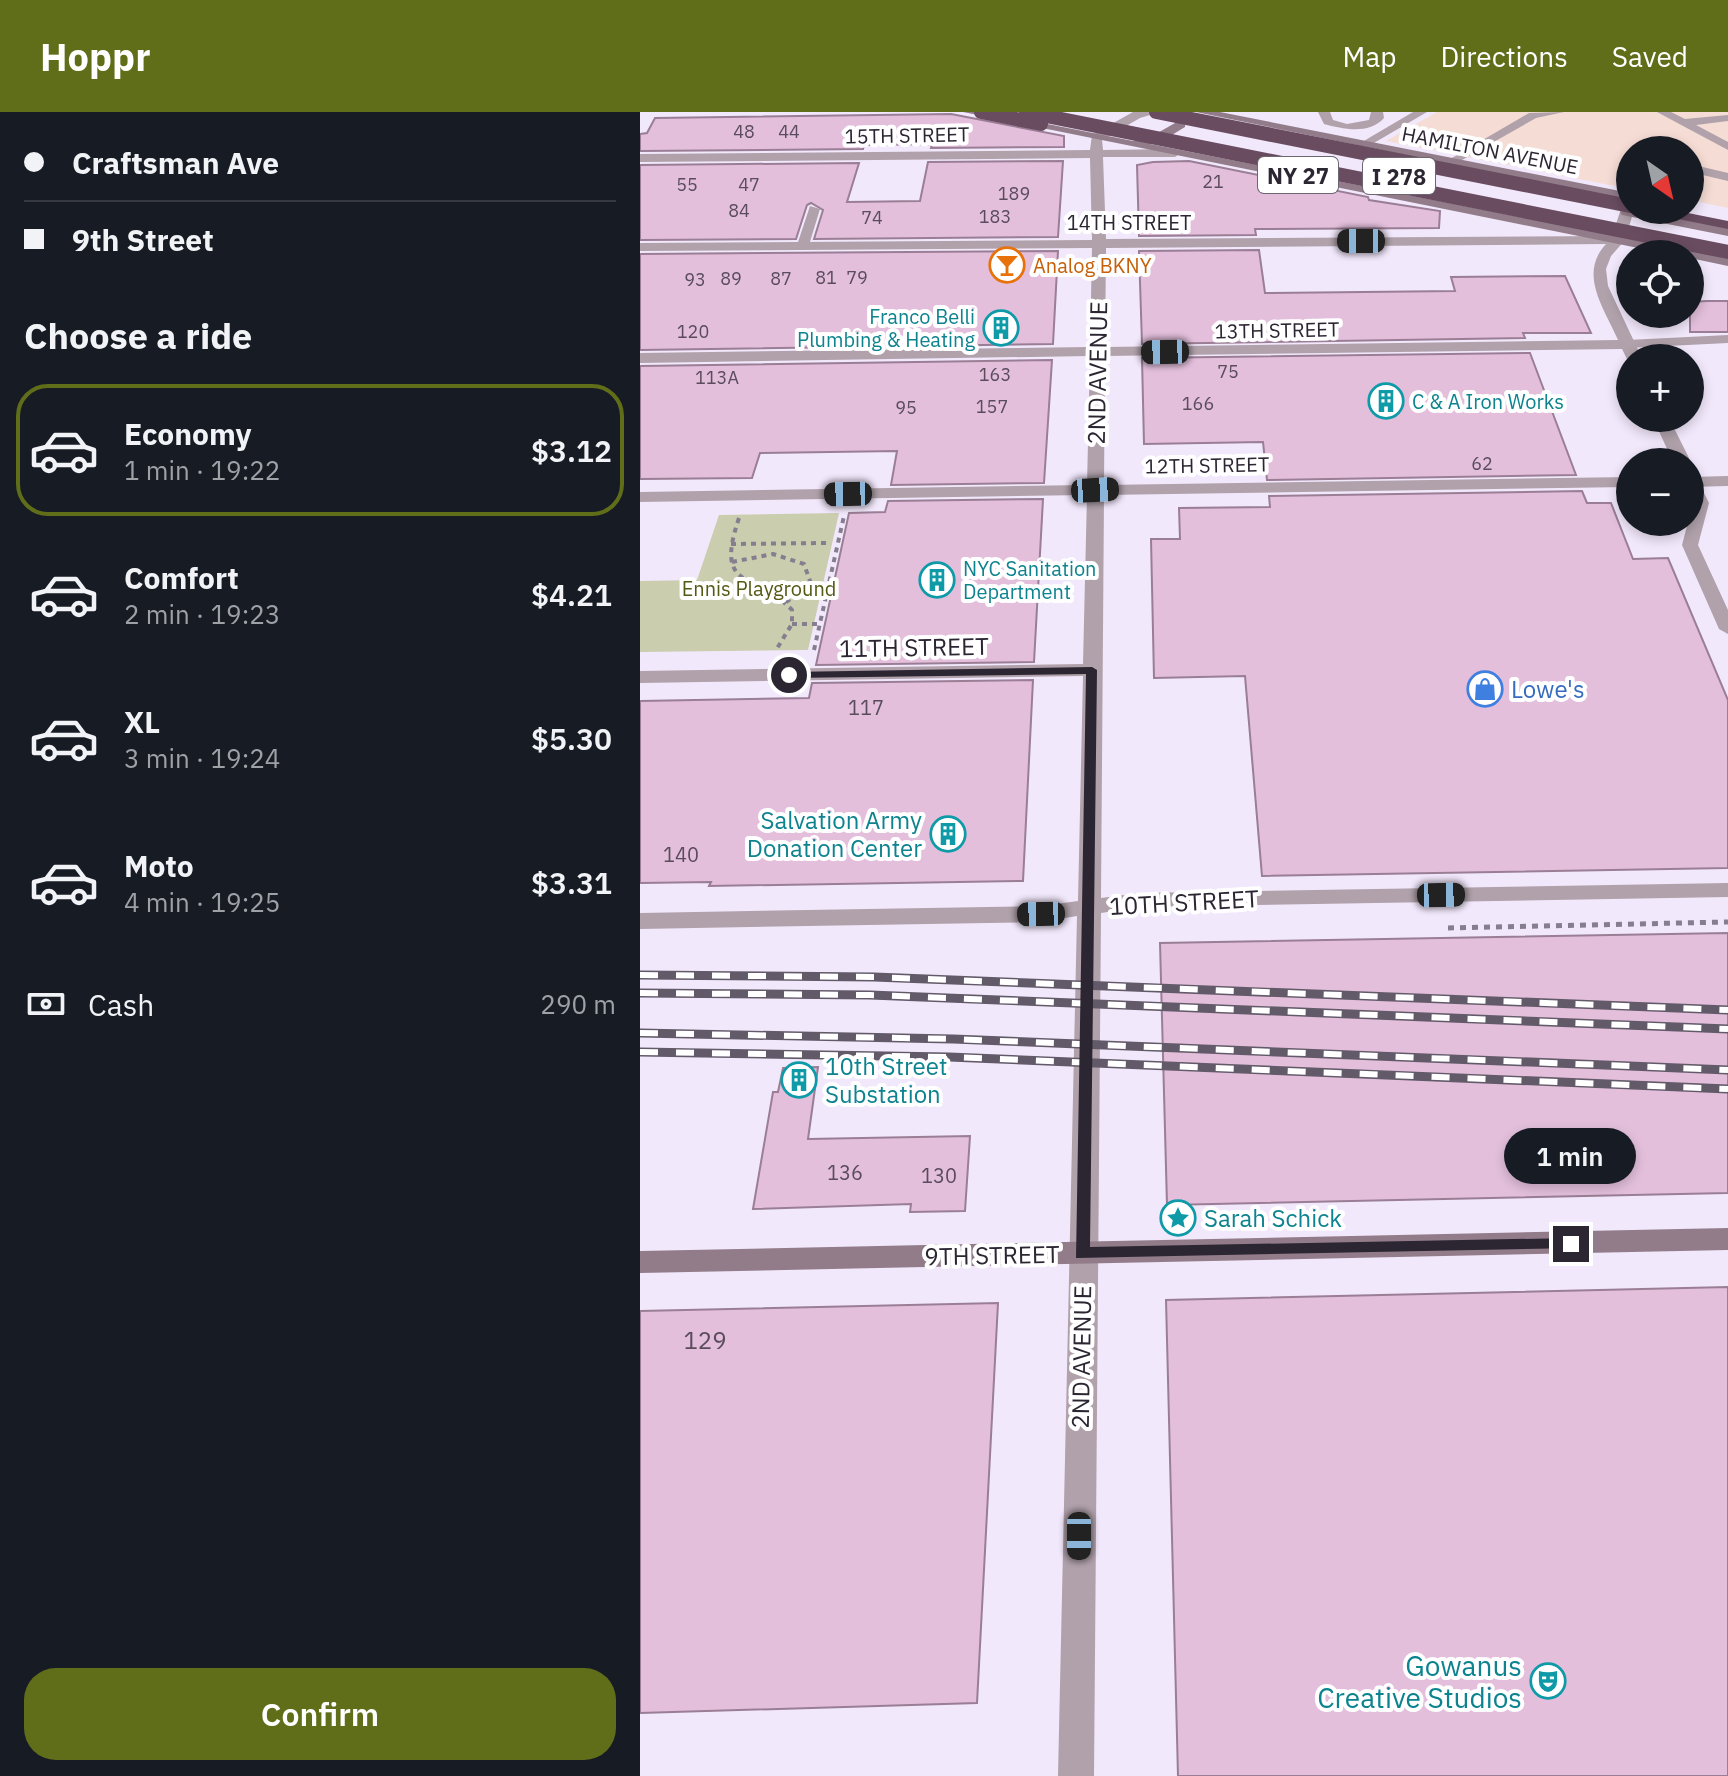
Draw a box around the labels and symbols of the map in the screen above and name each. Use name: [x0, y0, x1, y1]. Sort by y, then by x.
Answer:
house number: 48: [733, 120, 755, 143]
house number: 44: [778, 120, 800, 143]
street label: 15TH STREET: [844, 120, 970, 150]
street label: HAMILTON AVENUE: [1400, 120, 1580, 180]
north arrow: [1616, 136, 1704, 224]
road number: NY 27: [1258, 157, 1338, 193]
road number: I 278: [1363, 158, 1435, 194]
house number: 21: [1202, 170, 1224, 193]
house number: 55: [676, 173, 698, 196]
house number: 47: [738, 173, 760, 196]
house number: 189: [998, 182, 1030, 205]
house number: 84: [728, 199, 750, 222]
house number: 183: [979, 205, 1011, 228]
house number: 74: [861, 206, 883, 229]
street label: 14TH STREET: [1067, 209, 1191, 236]
car: [1337, 229, 1385, 253]
bar icon: Analog BKNY: [988, 246, 1026, 284]
place label: Analog BKNY: [1033, 252, 1152, 279]
house number: 81: [815, 266, 837, 289]
house number: 79: [846, 266, 868, 289]
house number: 89: [720, 267, 742, 290]
house number: 87: [770, 267, 792, 290]
house number: 93: [684, 268, 706, 291]
street label: 2ND AVENUE: [1080, 301, 1114, 445]
place label: Franco Belli Plumbing & Heating: [797, 303, 975, 353]
building icon: Franco Belli Plumbing & Heating: [982, 309, 1020, 347]
street label: 13TH STREET: [1214, 315, 1340, 345]
house number: 120: [677, 320, 709, 343]
car: [1141, 340, 1189, 364]
house number: 75: [1217, 360, 1239, 383]
house number: 163: [979, 363, 1011, 386]
house number: 113A: [695, 366, 739, 389]
building icon: C & A Iron Works: [1367, 382, 1405, 420]
place label: C & A Iron Works: [1412, 388, 1564, 415]
house number: 166: [1182, 392, 1214, 415]
house number: 157: [976, 395, 1008, 418]
house number: 95: [895, 396, 917, 419]
street label: 12TH STREET: [1144, 450, 1270, 480]
house number: 62: [1471, 452, 1493, 475]
car: [1070, 477, 1120, 503]
car: [824, 482, 872, 506]
place label: NYC Sanitation Department: [963, 555, 1096, 605]
building icon: NYC Sanitation Department: [918, 561, 956, 599]
park label: Ennis Playground: [682, 575, 836, 602]
street label: 11TH STREET: [839, 630, 989, 664]
route start: [771, 657, 807, 693]
shop icon: Lowe's: [1466, 670, 1504, 708]
place label: Lowe's: [1511, 673, 1585, 705]
house number: 117: [848, 694, 884, 721]
place label: Salvation Army Donation Center: [747, 804, 922, 864]
building icon: Salvation Army Donation Center: [929, 815, 967, 853]
house number: 140: [663, 841, 699, 868]
street label: 10TH STREET: [1108, 882, 1260, 922]
car: [1417, 883, 1465, 907]
car: [1017, 902, 1065, 926]
place label: 10th Street Substation: [825, 1050, 947, 1110]
building icon: 10th Street Substation: [780, 1061, 818, 1099]
callout: 1 min: [1505, 1128, 1637, 1184]
house number: 136: [827, 1159, 863, 1186]
house number: 130: [921, 1162, 957, 1189]
place icon: Sarah Schick: [1159, 1199, 1197, 1237]
place label: Sarah Schick: [1204, 1202, 1342, 1234]
route end: [1553, 1226, 1589, 1262]
street label: 9TH STREET: [924, 1238, 1060, 1272]
street label: 2ND AVENUE: [1064, 1285, 1098, 1429]
house number: 129: [683, 1324, 727, 1356]
car: [1067, 1512, 1091, 1560]
place label: Gowanus Creative Studios: [1317, 1647, 1522, 1716]
theatre icon: Gowanus Creative Studios: [1529, 1662, 1567, 1700]

